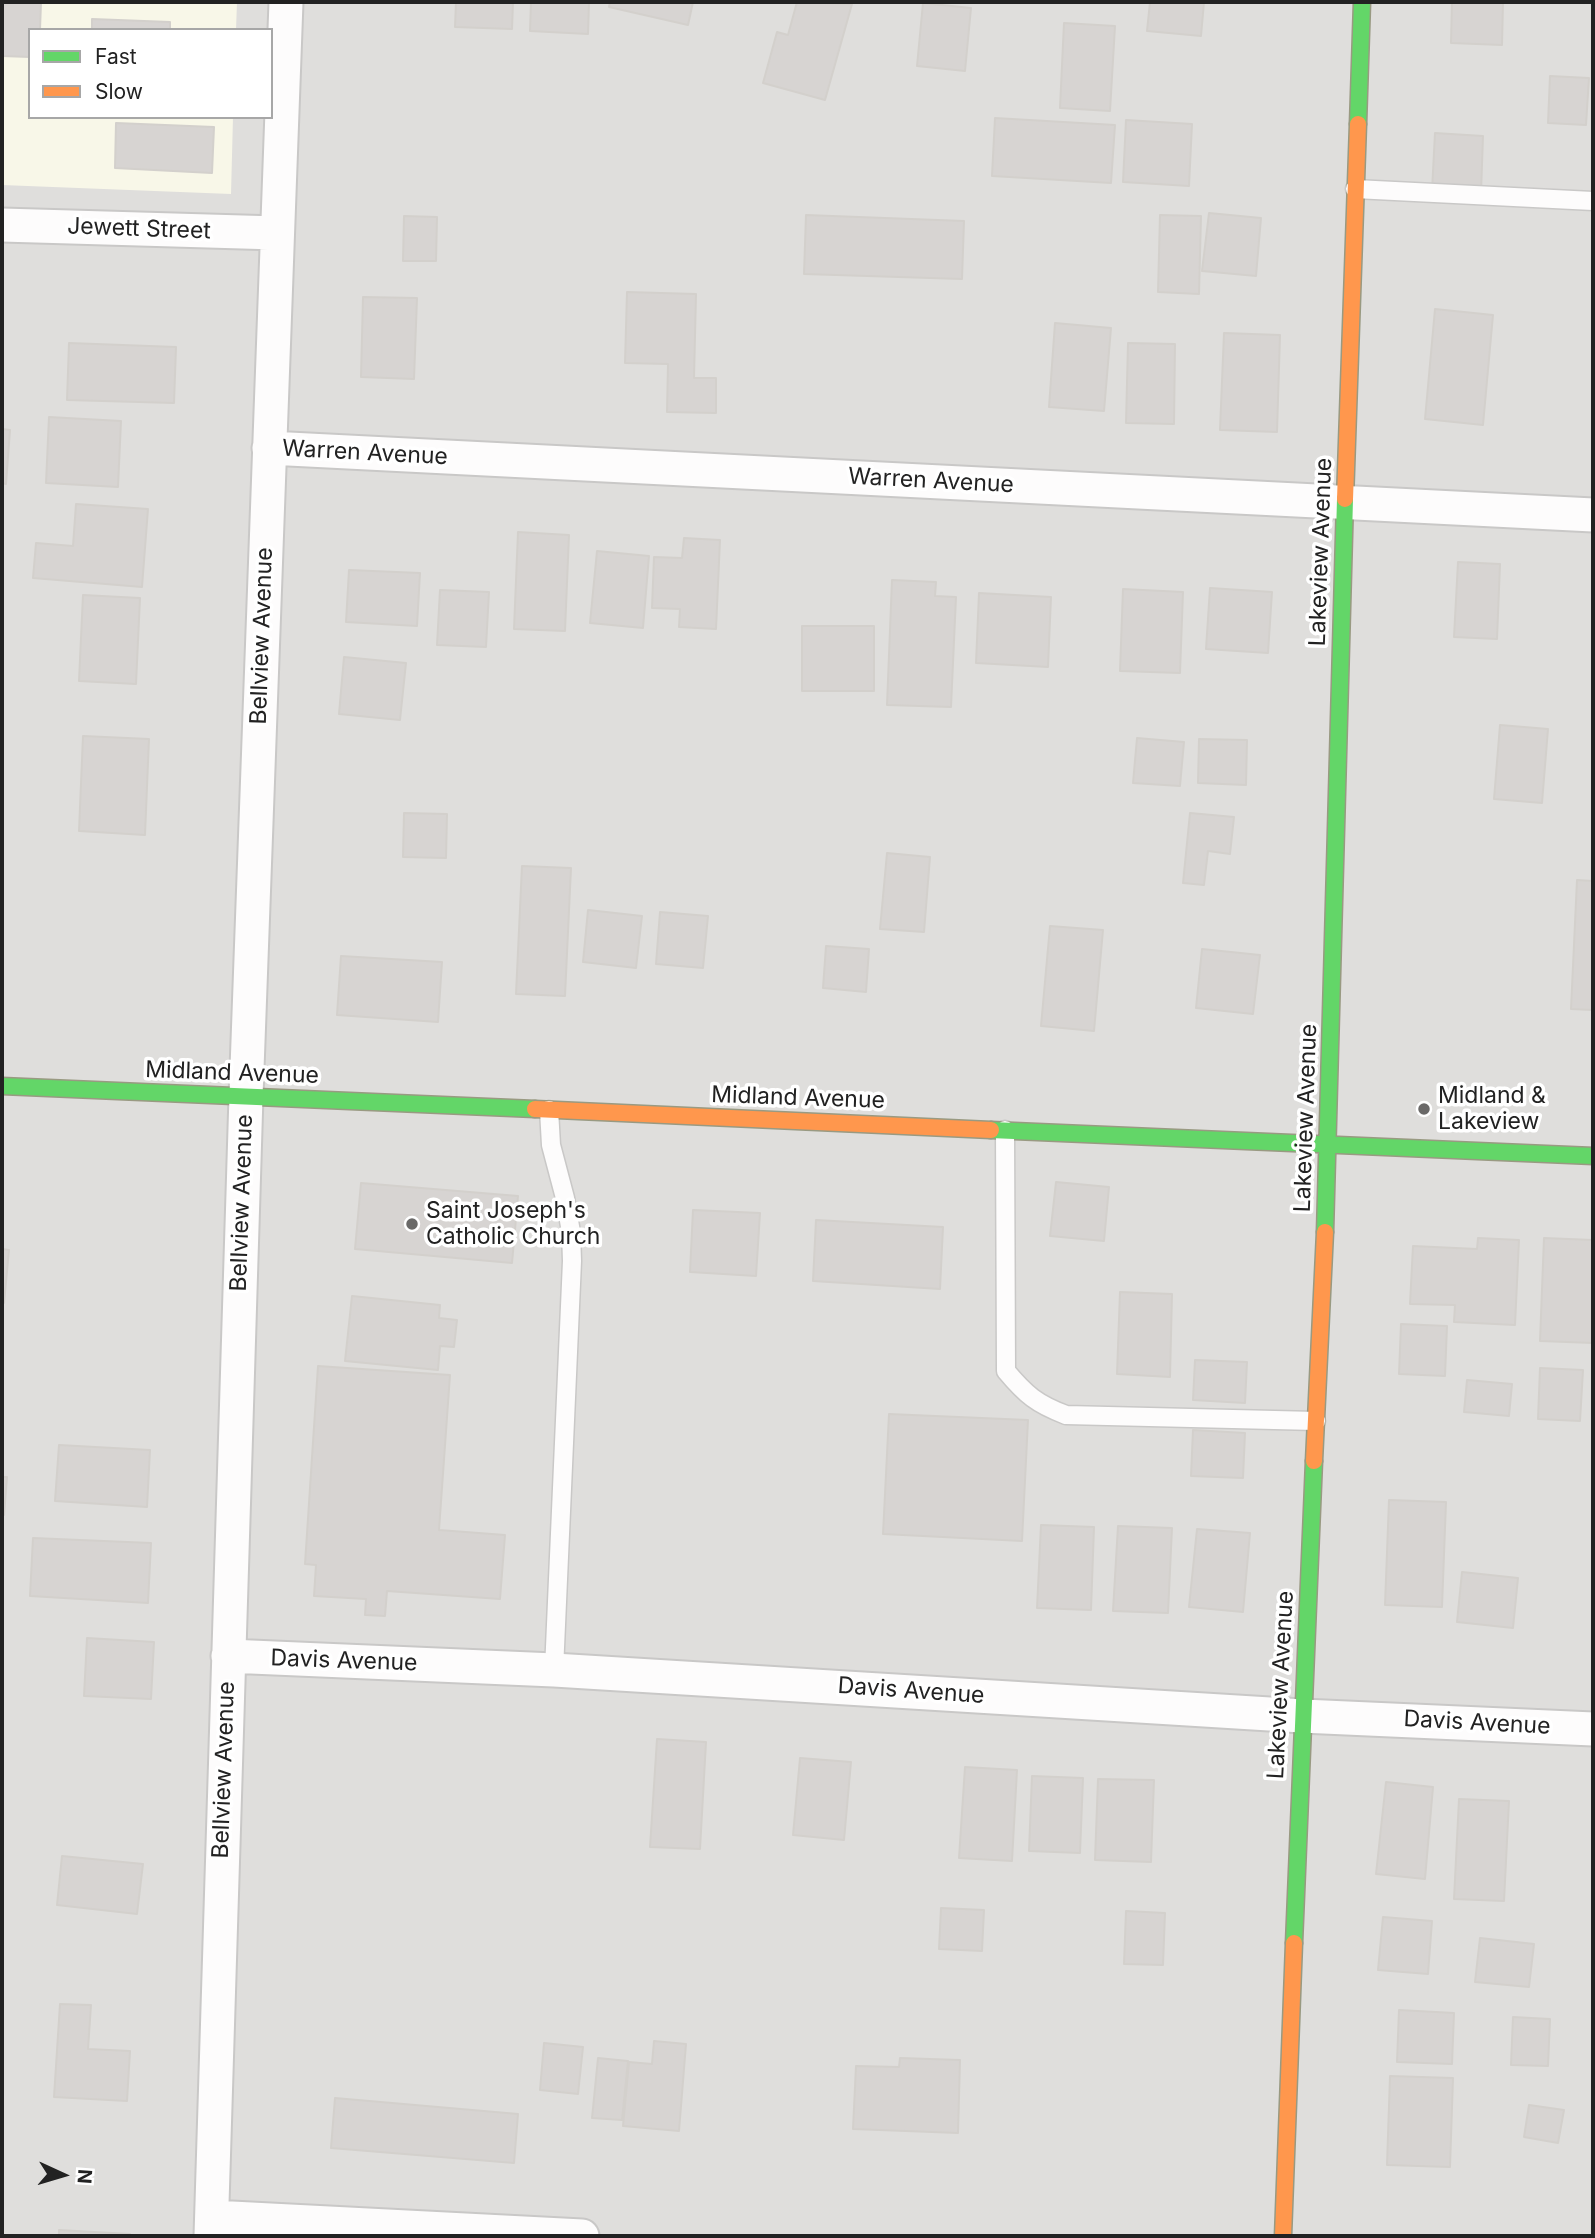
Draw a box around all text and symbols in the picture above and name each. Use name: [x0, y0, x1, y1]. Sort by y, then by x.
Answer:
legend: [28, 28, 273, 119]
text: Fast: [95, 44, 137, 69]
text: Slow: [95, 79, 143, 104]
street label: Jewett Street: [67, 213, 211, 245]
street label: Warren Avenue: [281, 435, 449, 471]
street label: Lakeview Avenue: [1304, 457, 1338, 647]
street label: Warren Avenue: [847, 463, 1015, 499]
street label: Bellview Avenue: [245, 547, 279, 725]
street label: Lakeview Avenue: [1289, 1023, 1323, 1213]
street label: Midland Avenue: [145, 1056, 319, 1090]
street label: Midland Avenue: [711, 1081, 885, 1115]
place label: Midland & Lakeview: [1438, 1082, 1546, 1136]
marker: Midland & Lakeview: [1416, 1101, 1432, 1117]
street label: Bellview Avenue: [225, 1114, 259, 1292]
place label: Saint Joseph's Catholic Church: [426, 1197, 600, 1251]
marker: Saint Joseph's Catholic Church: [404, 1216, 420, 1232]
street label: Lakeview Avenue: [1262, 1590, 1300, 1780]
street label: Davis Avenue: [270, 1645, 418, 1677]
street label: Davis Avenue: [837, 1672, 985, 1710]
street label: Bellview Avenue: [207, 1681, 241, 1859]
street label: Davis Avenue: [1403, 1705, 1551, 1741]
north arrow: [28, 2140, 98, 2210]
text: N: [72, 2168, 96, 2185]

